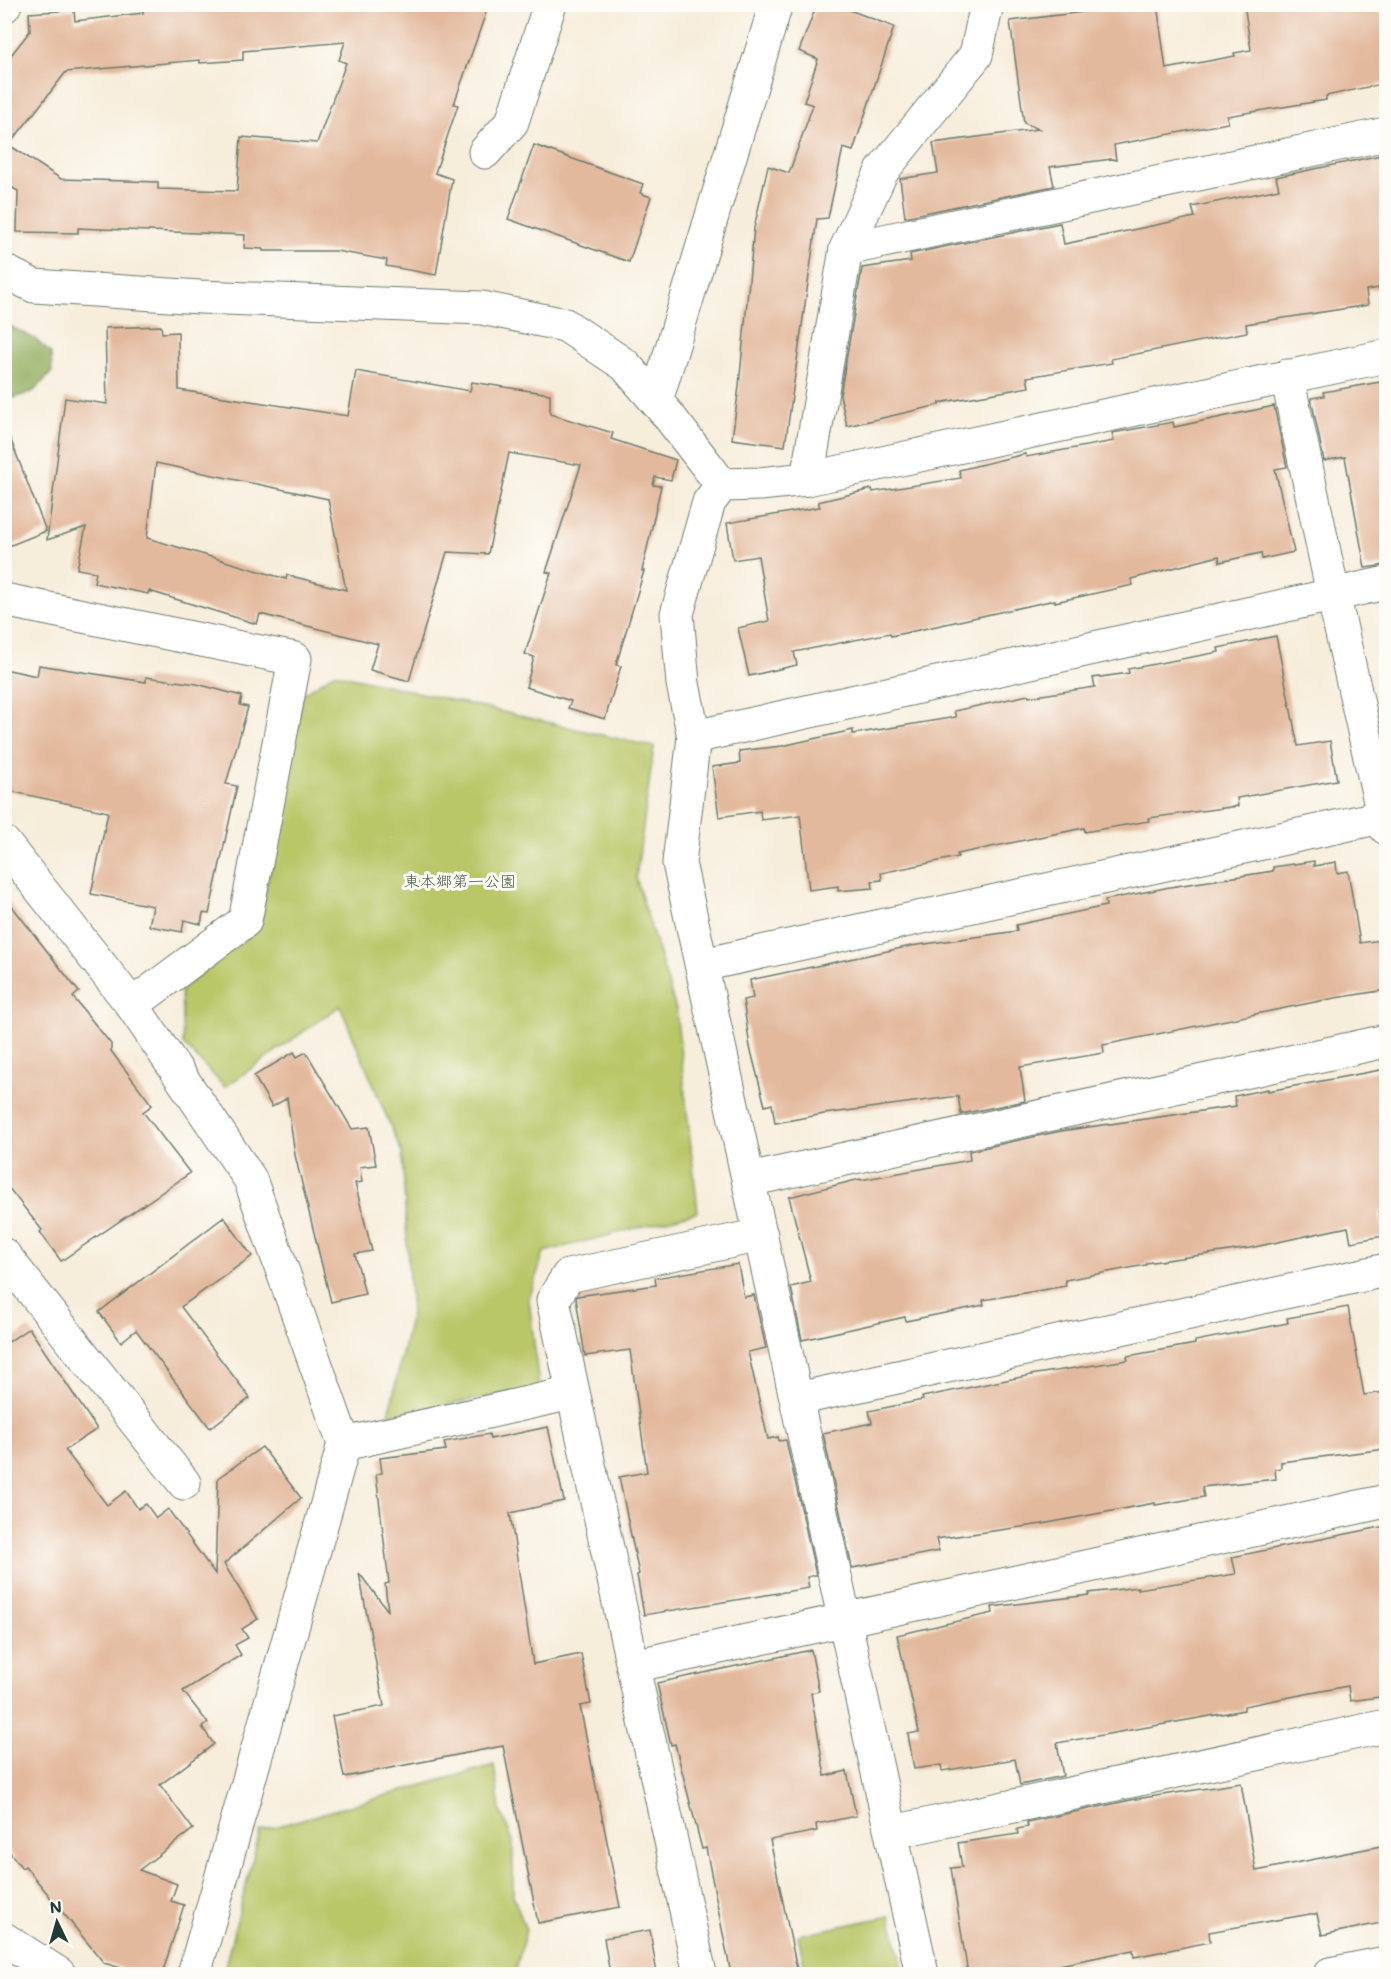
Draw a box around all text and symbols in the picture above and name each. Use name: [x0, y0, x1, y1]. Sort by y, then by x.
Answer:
park label: 東本郷第一公園: [404, 870, 516, 891]
north arrow: [27, 1892, 87, 1952]
text: N: [49, 1896, 63, 1918]

